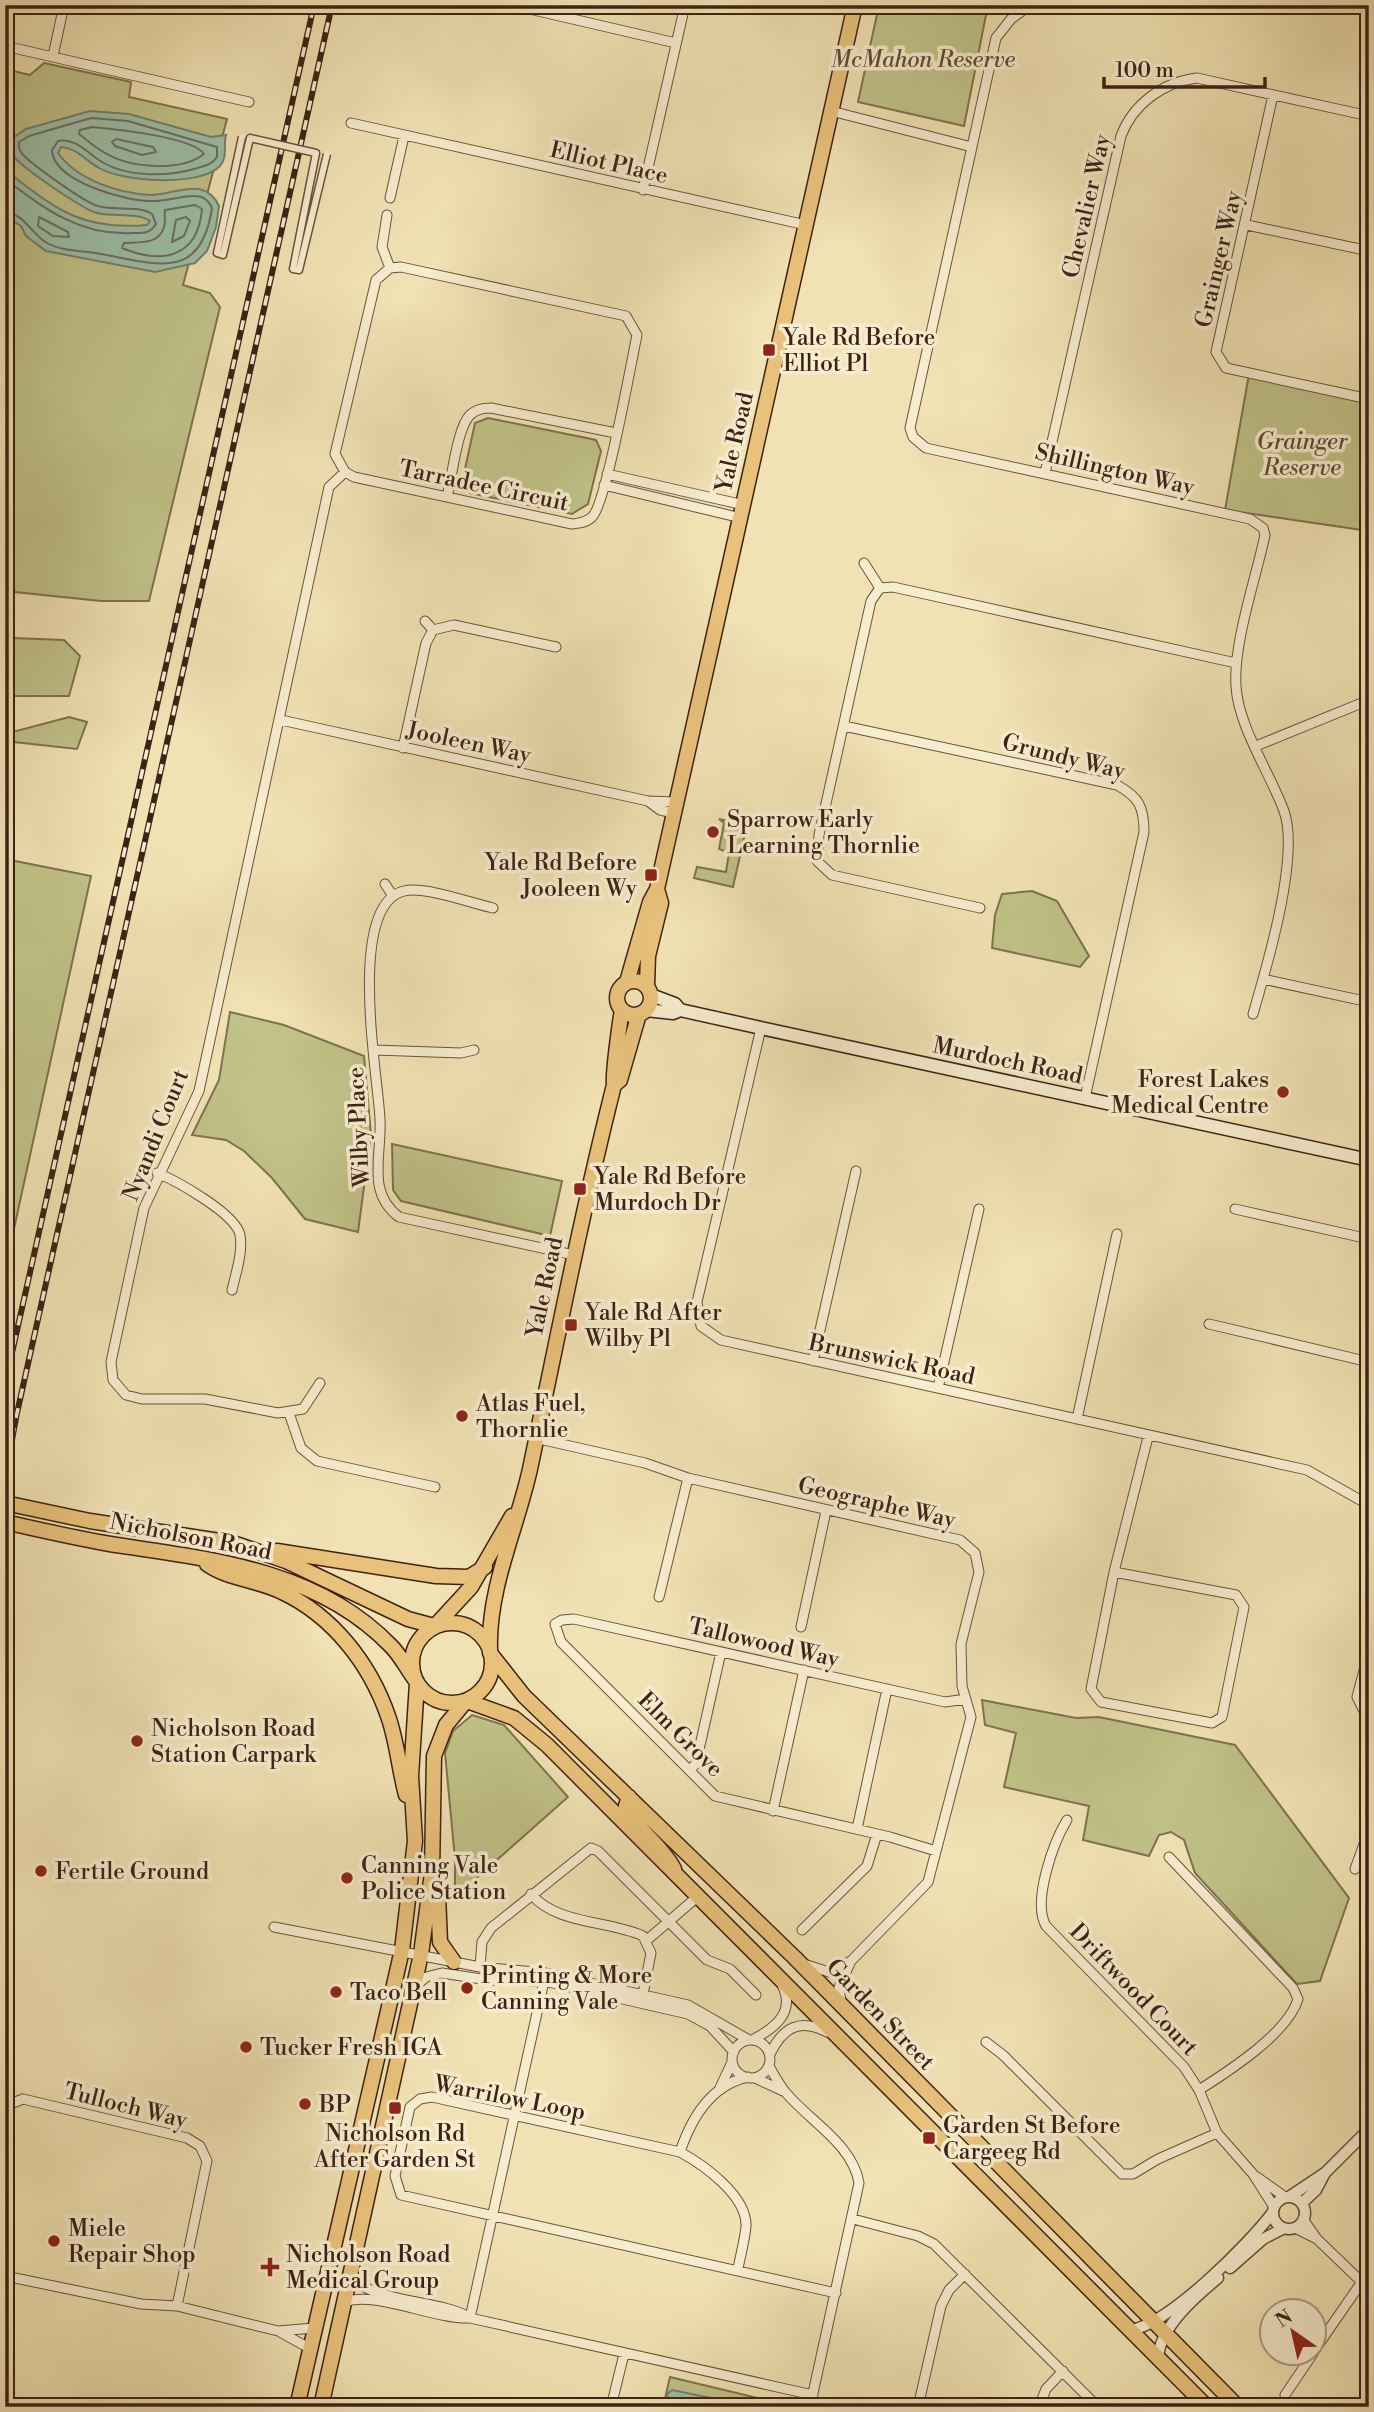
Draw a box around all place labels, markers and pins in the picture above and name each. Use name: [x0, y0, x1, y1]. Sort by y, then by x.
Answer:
place label: Yale Rd Before Elliot Pl: [782, 324, 935, 378]
marker: Yale Rd Before Elliot Pl: [761, 342, 777, 358]
place label: Sparrow Early Learning Thornlie: [727, 806, 920, 860]
marker: Sparrow Early Learning Thornlie: [705, 824, 721, 840]
place label: Yale Rd Before Jooleen Wy: [484, 849, 638, 903]
marker: Yale Rd Before Jooleen Wy: [643, 867, 659, 883]
place label: Forest Lakes Medical Centre: [1111, 1066, 1269, 1120]
marker: Forest Lakes Medical Centre: [1275, 1084, 1291, 1100]
place label: Yale Rd Before Murdoch Dr: [593, 1163, 746, 1217]
marker: Yale Rd Before Murdoch Dr: [572, 1181, 588, 1197]
place label: Yale Rd After Wilby Pl: [584, 1299, 722, 1353]
marker: Yale Rd After Wilby Pl: [563, 1317, 579, 1333]
place label: Atlas Fuel, Thornlie: [475, 1390, 585, 1444]
marker: Atlas Fuel, Thornlie: [454, 1408, 470, 1424]
place label: Nicholson Road Station Carpark: [151, 1715, 317, 1769]
marker: Nicholson Road Station Carpark: [129, 1733, 145, 1749]
place label: Canning Vale Police Station: [361, 1852, 506, 1906]
place label: Fertile Ground: [55, 1858, 209, 1886]
marker: Fertile Ground: [33, 1863, 49, 1879]
marker: Canning Vale Police Station: [339, 1870, 355, 1886]
place label: Printing & More Canning Vale: [481, 1962, 652, 2016]
place label: Taco Bell: [350, 1979, 447, 2007]
marker: Printing & More Canning Vale: [459, 1980, 475, 1996]
marker: Taco Bell: [328, 1984, 344, 2000]
place label: Tucker Fresh IGA: [260, 2034, 444, 2062]
marker: Tucker Fresh IGA: [238, 2039, 254, 2055]
place label: BP: [318, 2091, 351, 2119]
marker: BP: [297, 2096, 313, 2112]
marker: Nicholson Rd After Garden St: [387, 2100, 403, 2116]
place label: Garden St Before Cargeeg Rd: [943, 2112, 1121, 2166]
place label: Nicholson Rd After Garden St: [313, 2120, 476, 2174]
marker: Garden St Before Cargeeg Rd: [921, 2130, 937, 2146]
place label: Miele Repair Shop: [68, 2215, 196, 2269]
marker: Miele Repair Shop: [46, 2233, 62, 2249]
place label: Nicholson Road Medical Group: [286, 2241, 450, 2295]
marker: Nicholson Road Medical Group: [260, 2257, 280, 2277]

